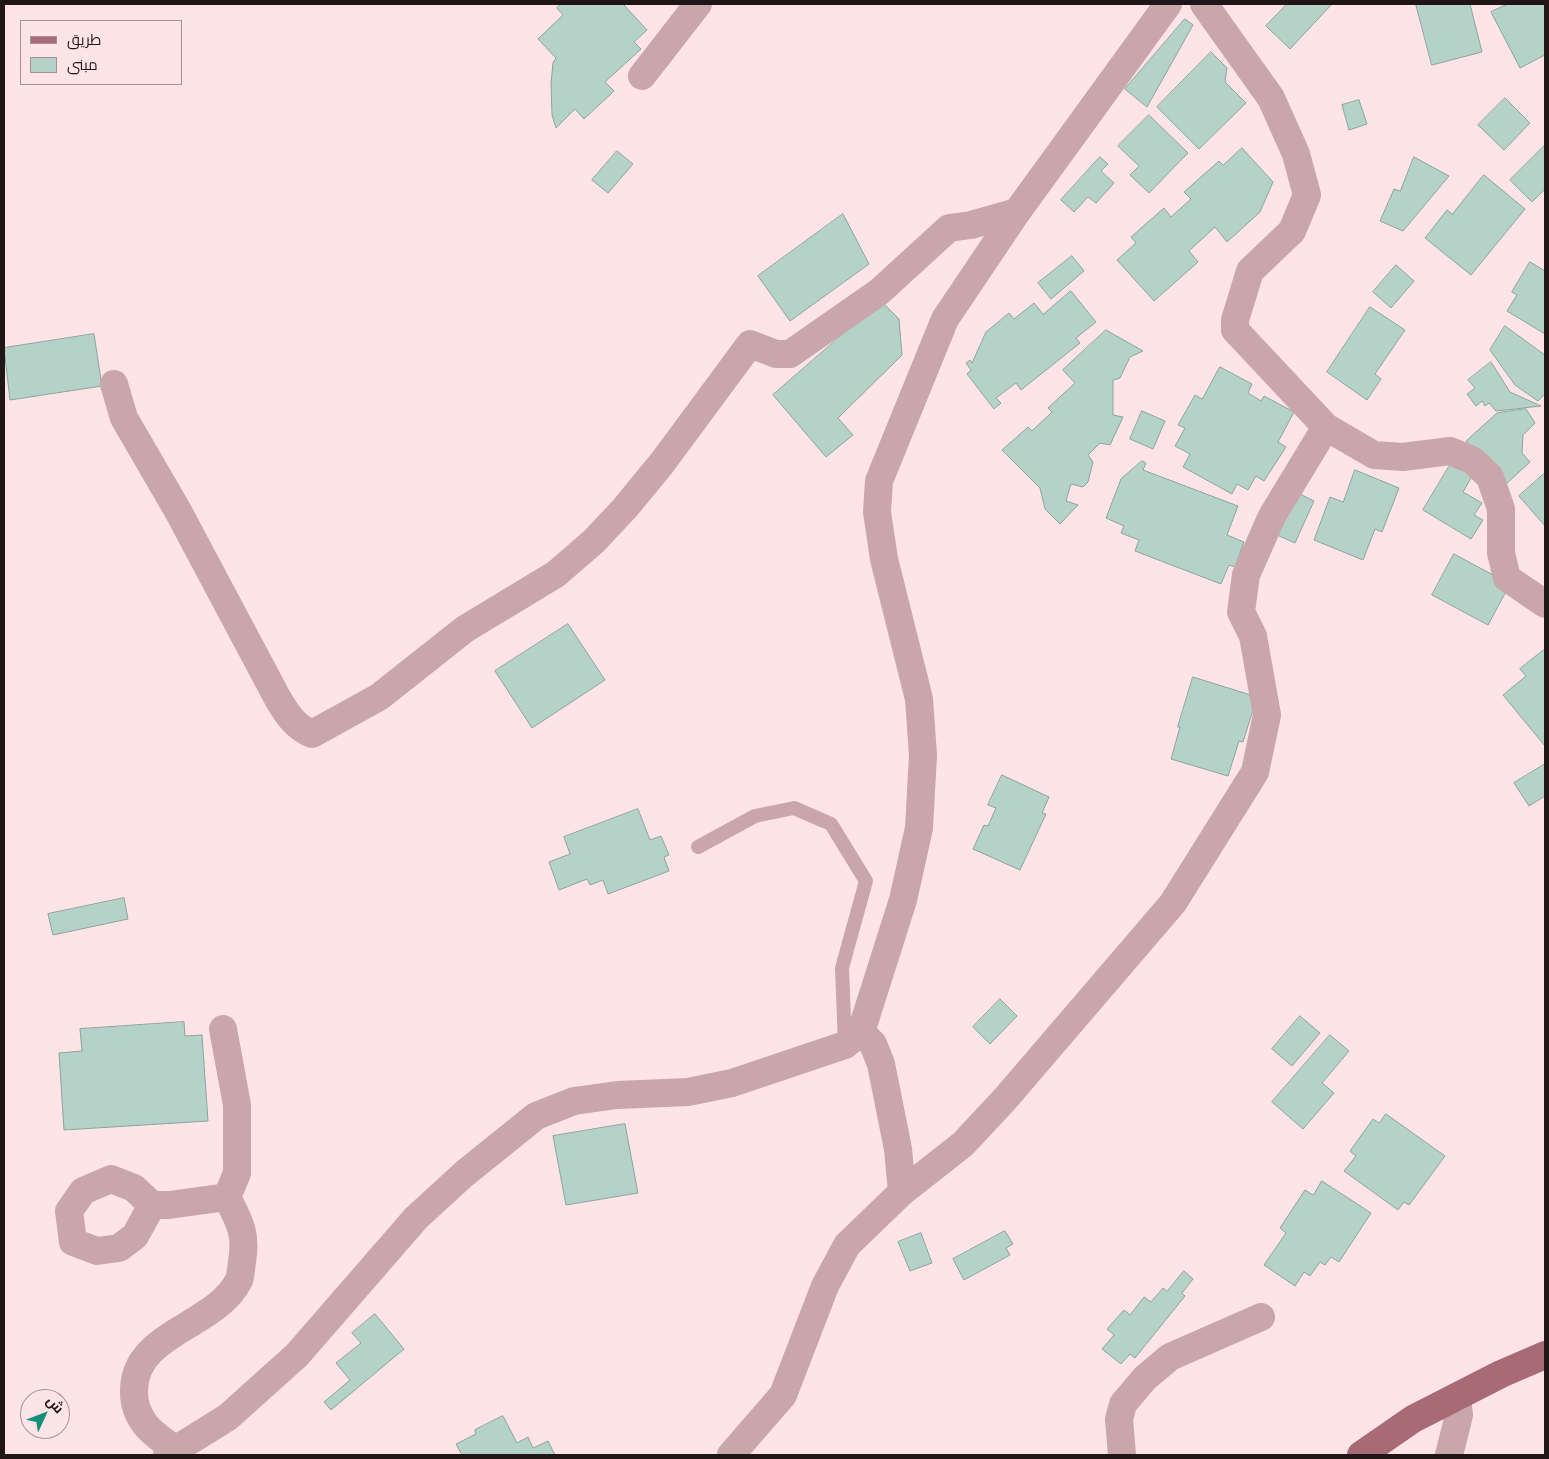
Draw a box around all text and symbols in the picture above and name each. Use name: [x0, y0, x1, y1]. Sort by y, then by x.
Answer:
legend: [20, 20, 182, 85]
text: طريق: [67, 25, 101, 54]
text: مبنى: [67, 50, 98, 79]
north arrow: [20, 1389, 70, 1439]
text: ش: [40, 1389, 71, 1420]

